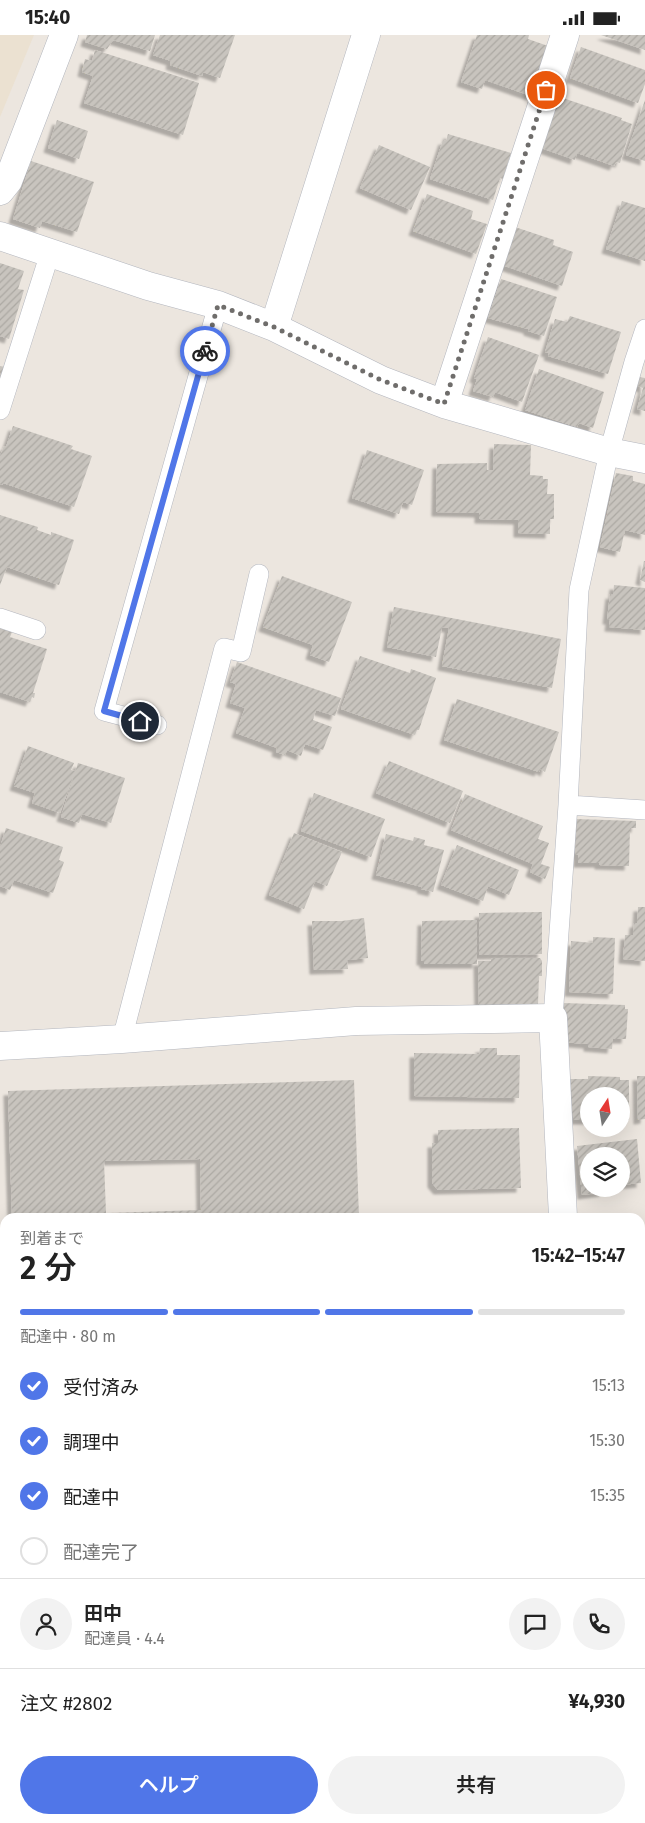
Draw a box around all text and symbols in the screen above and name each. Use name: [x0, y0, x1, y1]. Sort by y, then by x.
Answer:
text: 15:40: [25, 6, 70, 29]
pin: [525, 69, 567, 111]
icon: bag: [532, 76, 560, 104]
courier: [180, 326, 230, 376]
icon: bike: [191, 337, 219, 365]
pin: [119, 700, 161, 742]
icon: home: [126, 707, 154, 735]
north arrow: [580, 1087, 630, 1137]
map controls: [580, 1087, 630, 1197]
button: layers: [580, 1147, 630, 1197]
text: 到着まで: [20, 1229, 84, 1248]
text: 15:42–15:47: [531, 1244, 625, 1267]
text: 2 分: [20, 1249, 76, 1287]
text: 配達中 · 80 m: [20, 1327, 116, 1346]
icon: check: [20, 1372, 48, 1400]
text: 受付済み: [63, 1376, 139, 1399]
text: 15:13: [592, 1376, 625, 1395]
icon: check: [20, 1427, 48, 1455]
text: 調理中: [63, 1431, 120, 1454]
text: 15:30: [589, 1431, 625, 1450]
icon: check: [20, 1482, 48, 1510]
text: 配達中: [63, 1486, 120, 1509]
text: 15:35: [590, 1486, 625, 1505]
text: 配達完了: [63, 1541, 139, 1564]
button: person: [20, 1598, 72, 1650]
button: chat: [509, 1598, 561, 1650]
button: phone: [573, 1598, 625, 1650]
text: 田中: [84, 1602, 122, 1625]
text: 配達員 · 4.4: [84, 1629, 165, 1648]
text: ¥4,930: [568, 1690, 625, 1713]
text: 注文 #2802: [20, 1692, 112, 1715]
button: ヘルプ: [20, 1756, 318, 1814]
button: 共有: [328, 1756, 625, 1814]

